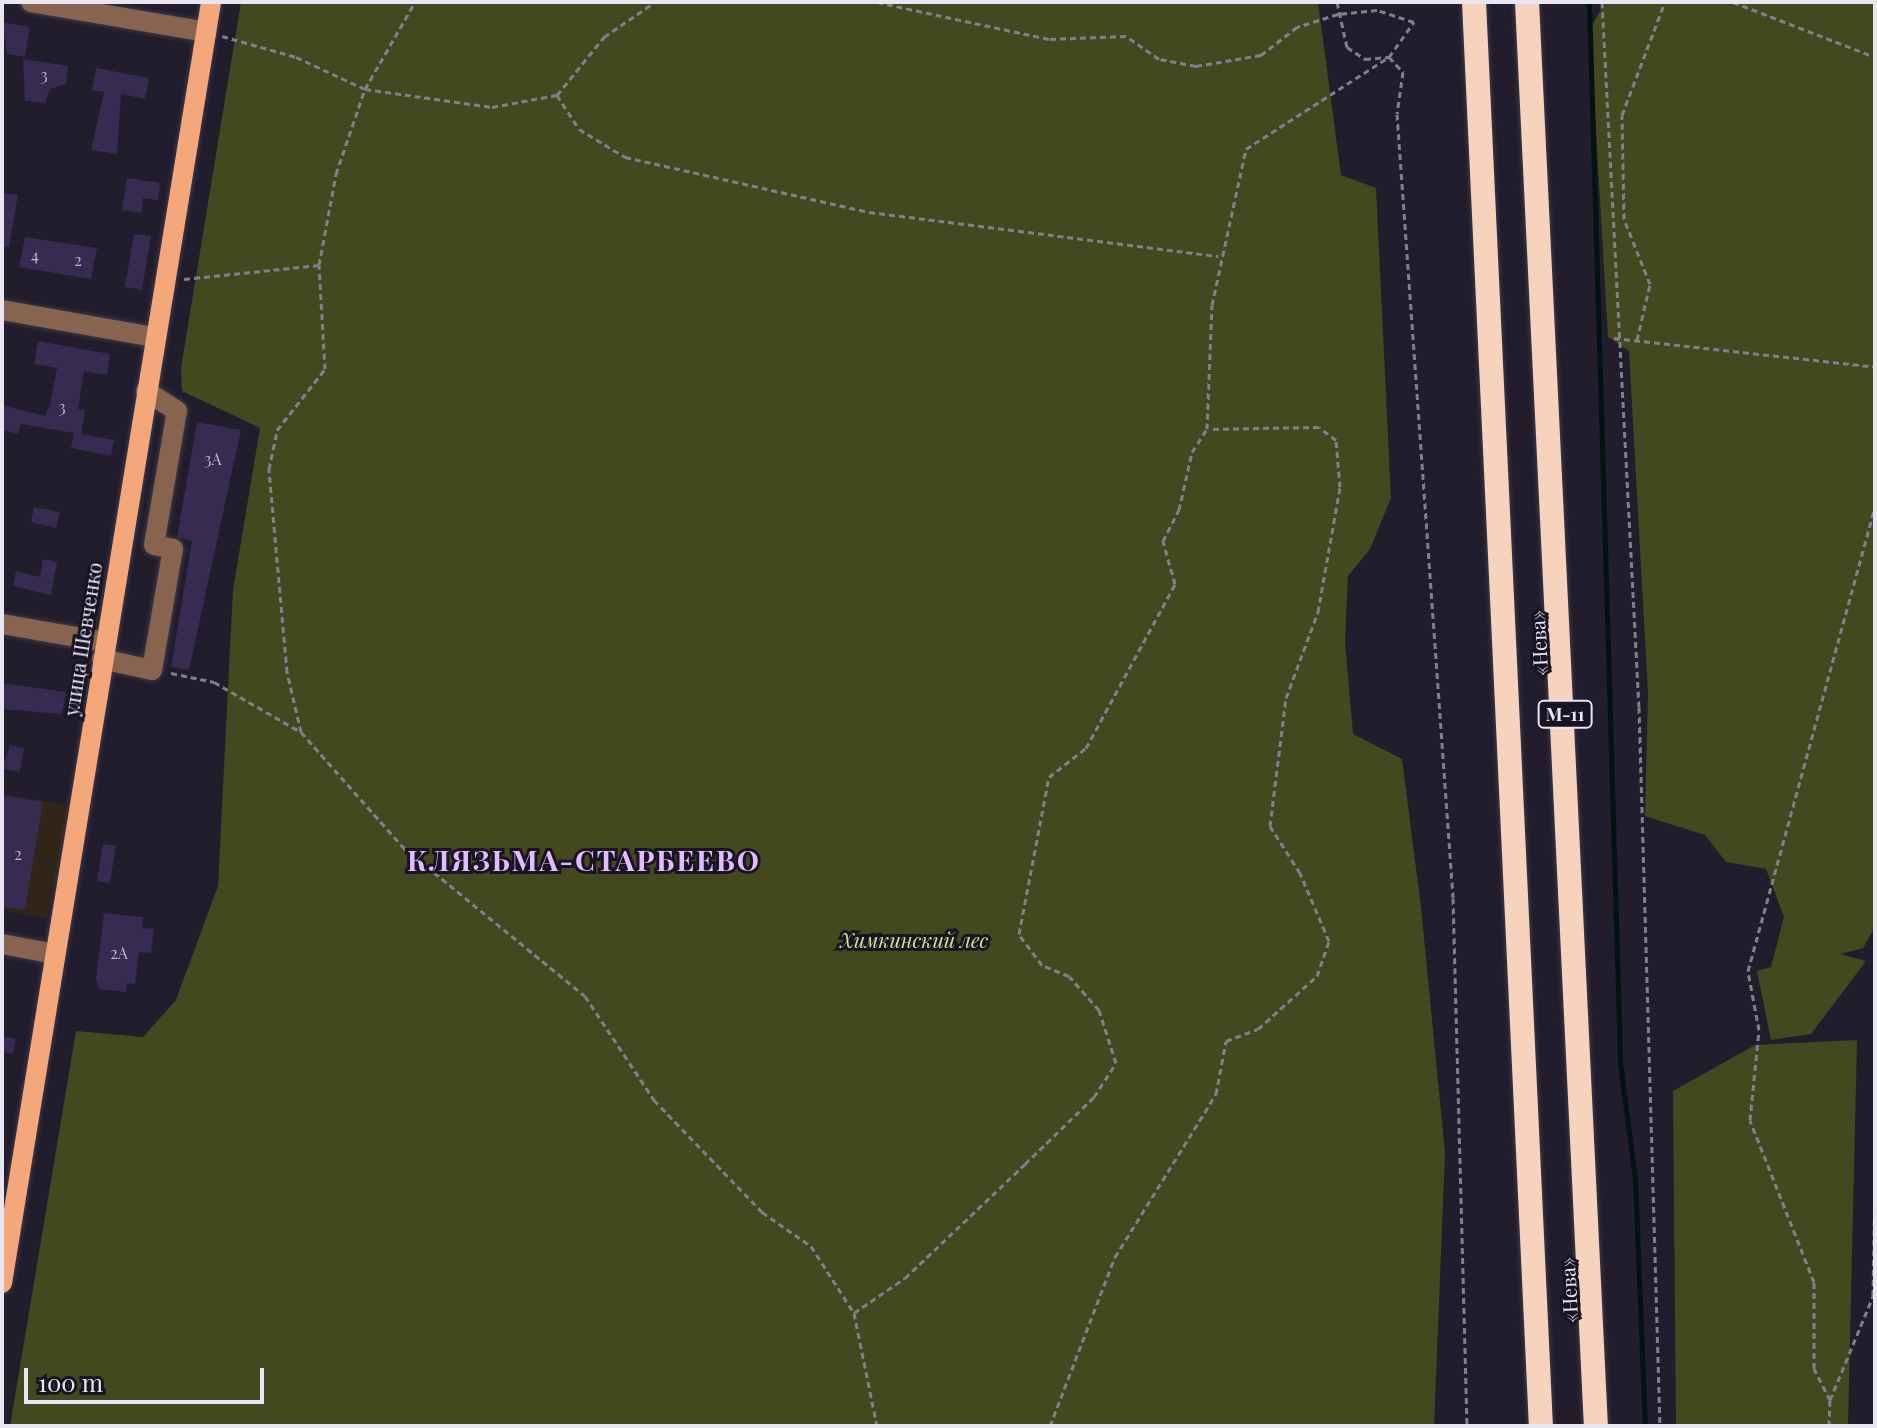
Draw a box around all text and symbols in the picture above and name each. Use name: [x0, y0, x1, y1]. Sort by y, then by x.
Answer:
house number: 3: [40, 65, 48, 85]
house number: 4: [31, 245, 39, 265]
house number: 2: [74, 250, 82, 270]
house number: 3: [58, 397, 66, 417]
house number: 3А: [204, 449, 222, 469]
street label: улица Шевченко: [58, 560, 106, 718]
street label: «Нева»: [1524, 609, 1552, 677]
road number: М-11: [1537, 700, 1593, 728]
district label: КЛЯЗЬМА-СТАРБЕЕВО: [407, 843, 761, 877]
house number: 2: [14, 844, 22, 864]
park label: Химкинский лес: [840, 927, 988, 951]
house number: 2А: [110, 943, 128, 963]
street label: «Нева»: [1554, 1256, 1582, 1324]
scale bar: [28, 1352, 268, 1402]
text: 100 m: [38, 1366, 103, 1398]

